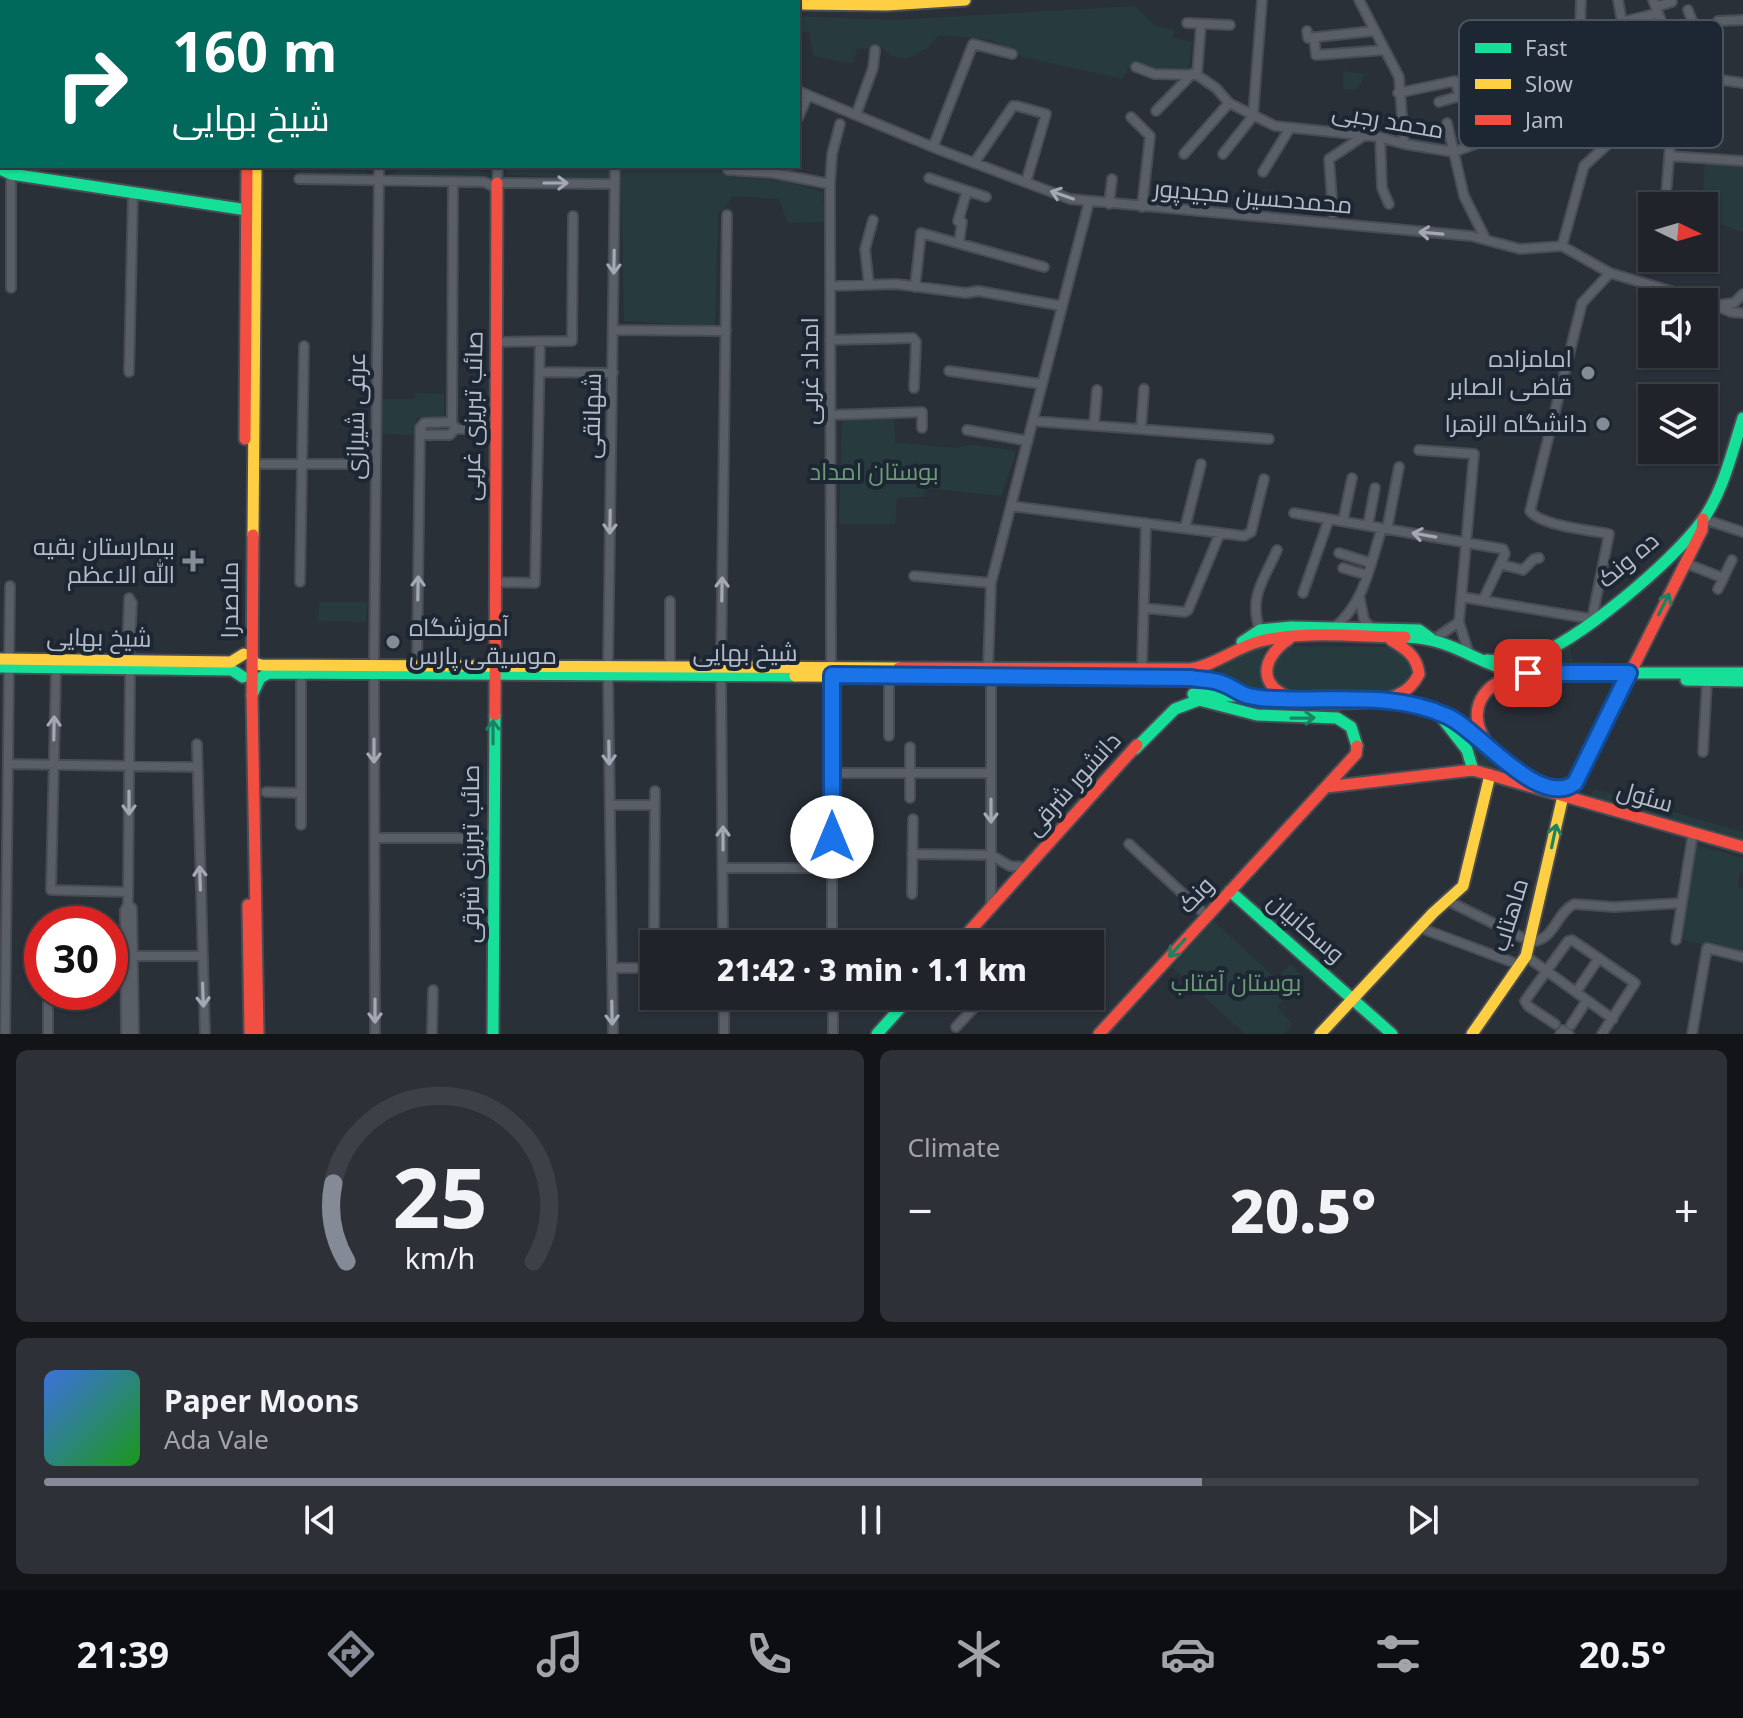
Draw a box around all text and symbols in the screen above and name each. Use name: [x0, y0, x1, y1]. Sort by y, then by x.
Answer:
text: 160 m: [172, 12, 337, 88]
legend: [1459, 20, 1723, 148]
icon: right: [40, 32, 144, 136]
text: Fast: [1525, 32, 1567, 62]
text: Slow: [1525, 68, 1574, 98]
text: شیخ بهایی: [172, 93, 330, 142]
street label: محمد رجبی: [1330, 93, 1447, 146]
text: Jam: [1523, 104, 1564, 134]
street label: محمدحسین مجیدپور: [1150, 170, 1354, 222]
one-way arrow: [542, 175, 569, 191]
one-way arrow: [1049, 187, 1074, 202]
north arrow: [1638, 192, 1718, 272]
map controls: [1638, 192, 1718, 464]
one-way arrow: [1418, 225, 1445, 240]
one-way arrow: [606, 248, 622, 275]
button: sound: [1638, 288, 1718, 368]
street label: امداد غربی: [792, 317, 825, 425]
street label: صائب تبریزی غربی: [454, 331, 489, 501]
place label: امامزاده قاضی الصابر: [1447, 341, 1572, 402]
street label: عرفی شیرازی: [337, 352, 372, 480]
marker: امامزاده قاضی الصابر: [1579, 364, 1597, 382]
street label: شهانقی: [573, 373, 608, 459]
button: layers: [1638, 384, 1718, 464]
place label: دانشگاه الزهرا: [1445, 406, 1587, 439]
marker: دانشگاه الزهرا: [1594, 415, 1612, 433]
park label: بوستان امداد: [809, 454, 939, 487]
one-way arrow: [603, 508, 618, 535]
street label: ده ونک: [1589, 523, 1665, 594]
one-way arrow: [1412, 527, 1437, 542]
place label: بیمارستان بقیه الله الاعظم: [33, 529, 175, 591]
marker: بیمارستان بقیه الله الاعظم: [182, 550, 204, 572]
street label: ملاصدرا: [212, 562, 245, 638]
one-way arrow: [410, 575, 426, 602]
one-way arrow: [715, 576, 730, 603]
one-way arrow: [1657, 592, 1673, 616]
place label: آموزشگاه موسیقی پارس: [409, 610, 557, 672]
street label: شیخ بهایی: [46, 619, 152, 655]
marker: آموزشگاه موسیقی پارس: [384, 633, 402, 651]
street label: شیخ بهایی: [692, 635, 798, 669]
pin: [1494, 639, 1562, 707]
icon: arrive: [1506, 651, 1550, 695]
one-way arrow: [1289, 710, 1316, 725]
one-way arrow: [47, 715, 62, 742]
one-way arrow: [485, 719, 501, 746]
street label: دانشور شرقی: [1016, 724, 1127, 842]
one-way arrow: [366, 737, 382, 764]
one-way arrow: [601, 739, 617, 766]
street label: صائب تبریزی شرقی: [453, 765, 486, 943]
street label: سئول: [1614, 772, 1677, 819]
one-way arrow: [121, 789, 137, 816]
position arrow: [790, 795, 874, 879]
one-way arrow: [983, 797, 999, 824]
one-way arrow: [1547, 824, 1562, 850]
one-way arrow: [715, 825, 730, 852]
one-way arrow: [192, 865, 208, 892]
street label: ونک: [1169, 868, 1220, 920]
street label: ماهتاب: [1482, 874, 1535, 955]
street label: وسکانیان: [1261, 884, 1353, 970]
speed limit sign: 30: [24, 906, 128, 1010]
one-way arrow: [1169, 938, 1187, 958]
text: 21:42 · 3 min · 1.1 km: [717, 949, 1027, 990]
park label: بوستان آفتاب: [1171, 965, 1301, 998]
one-way arrow: [196, 981, 211, 1008]
one-way arrow: [367, 997, 383, 1024]
one-way arrow: [605, 999, 620, 1026]
text: Climate: [908, 1129, 1000, 1165]
text: 25: [392, 1139, 487, 1252]
text: 20.5°: [1230, 1169, 1377, 1251]
text: −: [908, 1180, 933, 1240]
text: +: [1674, 1180, 1699, 1240]
text: km/h: [405, 1238, 475, 1277]
text: Paper Moons: [164, 1380, 359, 1421]
text: Ada Vale: [164, 1421, 269, 1457]
icon: previous: [298, 1498, 342, 1542]
icon: pause: [849, 1498, 893, 1542]
icon: next: [1401, 1498, 1445, 1542]
icon: directions: [323, 1626, 379, 1682]
icon: music: [532, 1626, 588, 1682]
icon: phone: [741, 1626, 797, 1682]
icon: climate: [951, 1626, 1007, 1682]
icon: car: [1160, 1626, 1216, 1682]
icon: filters: [1370, 1626, 1426, 1682]
text: 21:39: [77, 1630, 169, 1679]
text: 20.5°: [1579, 1630, 1666, 1679]

